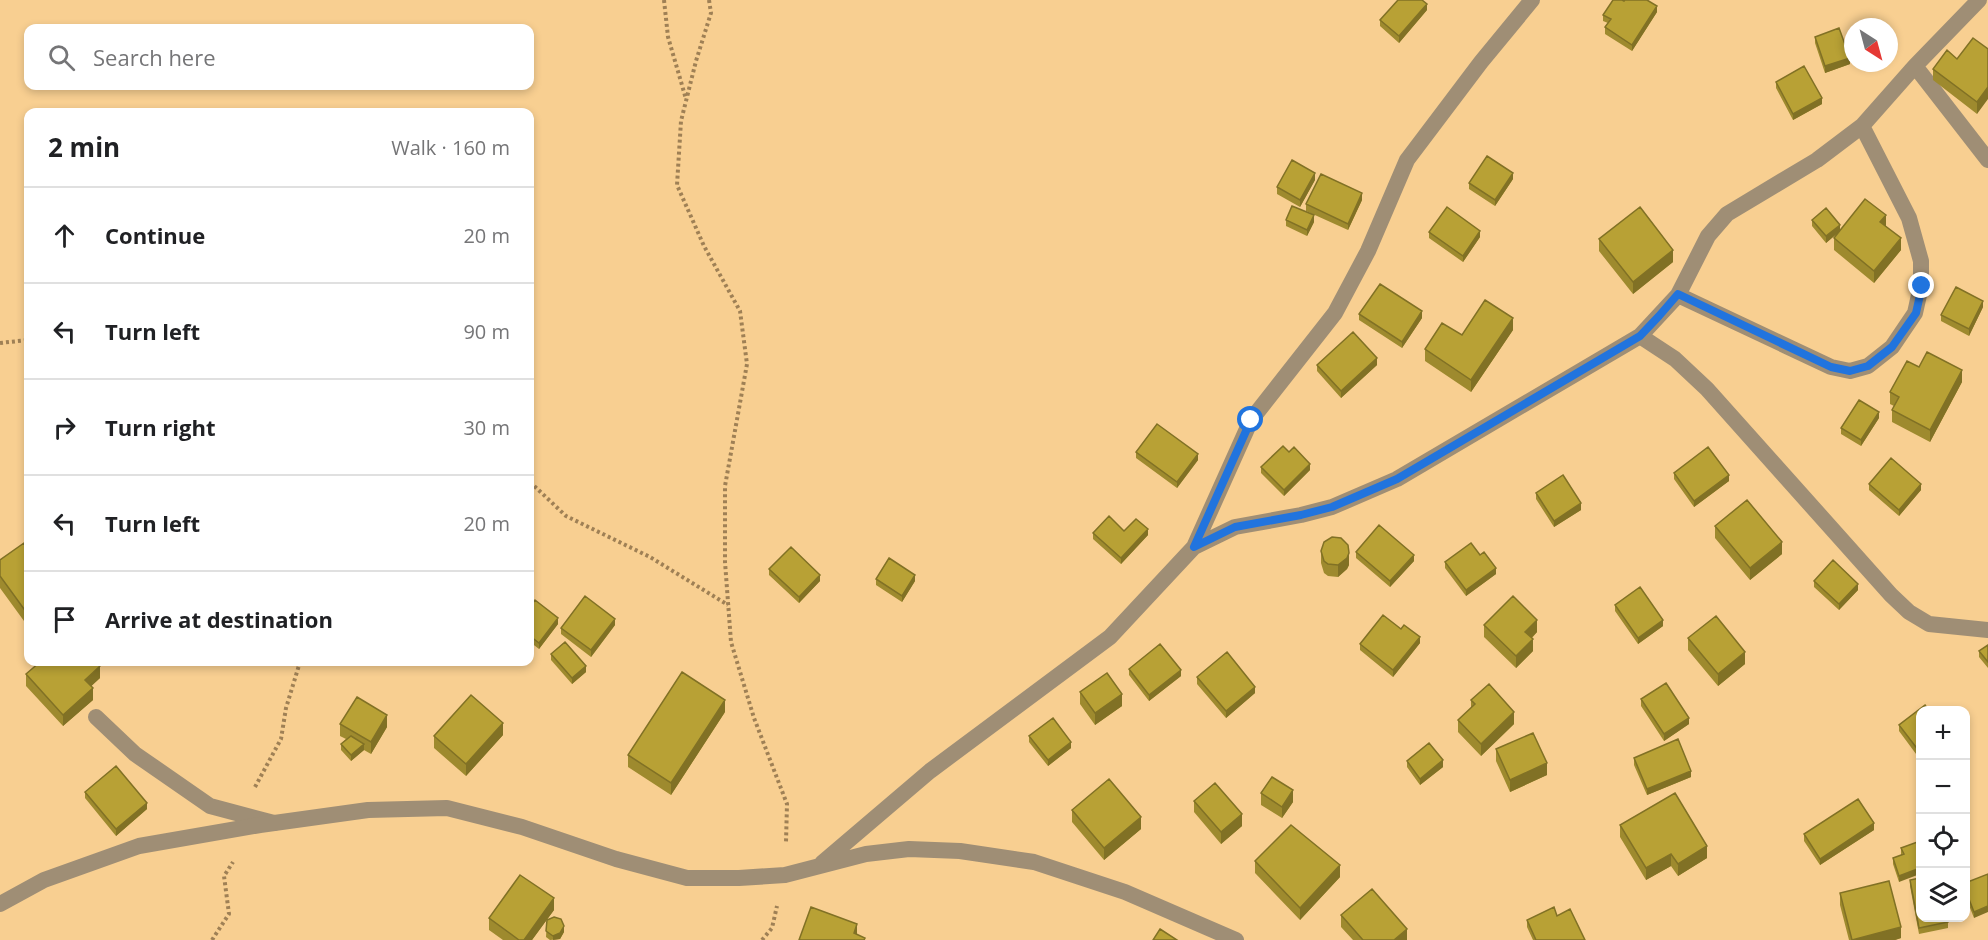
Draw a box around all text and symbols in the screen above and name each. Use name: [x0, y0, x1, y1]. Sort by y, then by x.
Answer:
north arrow: [1844, 18, 1898, 72]
search box: [24, 24, 534, 90]
icon: search: [45, 41, 78, 74]
text: Search here: [93, 42, 216, 72]
text: 2 min: [48, 129, 120, 165]
text: Walk · 160 m: [391, 134, 510, 161]
icon: ahead: [48, 219, 81, 252]
text: Continue: [105, 220, 205, 250]
text: 20 m: [463, 222, 510, 249]
route end: [1908, 272, 1934, 298]
icon: left: [48, 315, 81, 348]
text: Turn left: [105, 316, 200, 346]
text: 90 m: [463, 318, 510, 345]
route start: [1237, 406, 1263, 432]
icon: right: [48, 411, 81, 444]
text: Turn right: [105, 412, 216, 442]
text: 30 m: [463, 414, 510, 441]
icon: left: [48, 507, 81, 540]
text: Turn left: [105, 508, 200, 538]
text: 20 m: [463, 510, 510, 537]
icon: arrive: [48, 603, 81, 636]
text: Arrive at destination: [105, 604, 333, 634]
map controls: [1916, 706, 1970, 922]
button: +: [1916, 706, 1970, 760]
button: −: [1916, 760, 1970, 814]
button: locate: [1916, 814, 1970, 868]
button: layers: [1916, 868, 1970, 922]

